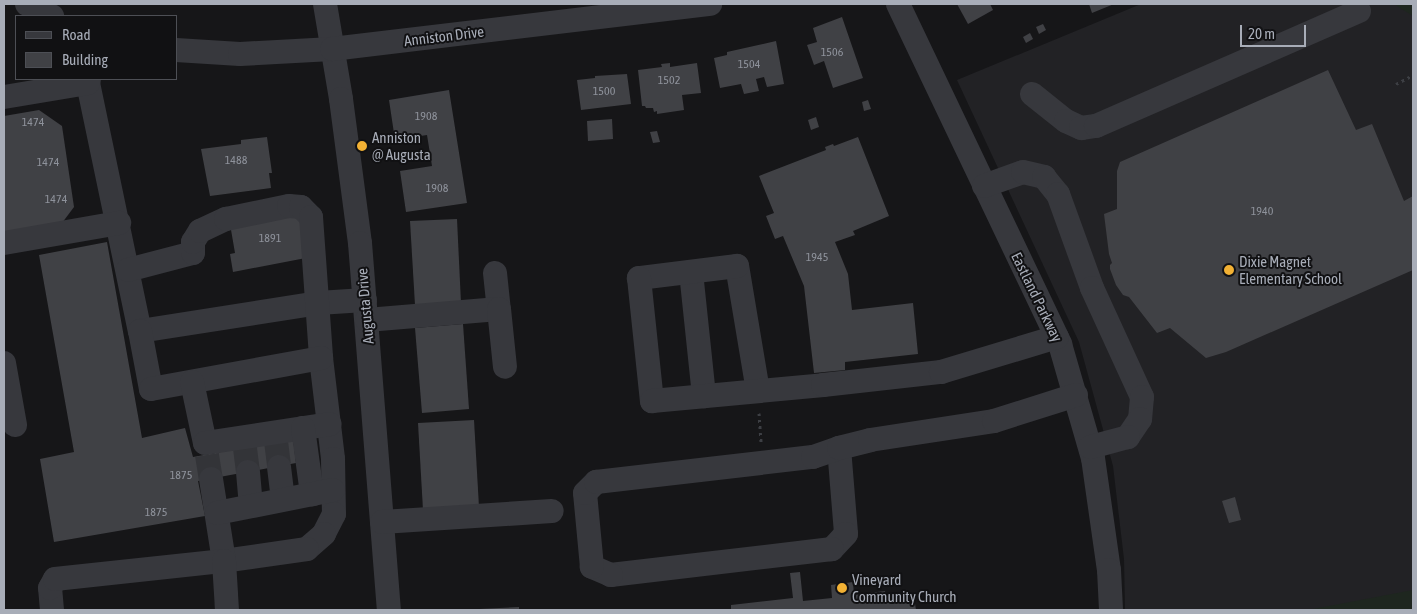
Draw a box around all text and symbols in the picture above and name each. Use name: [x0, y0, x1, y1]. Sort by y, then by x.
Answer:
legend: [15, 15, 178, 80]
scale bar: [1242, 15, 1308, 47]
street label: Anniston Drive: [403, 22, 485, 50]
text: 20 m: [1248, 25, 1275, 42]
text: Road: [62, 26, 91, 43]
house number: 1506: [821, 46, 843, 60]
text: Building: [62, 51, 108, 68]
house number: 1504: [738, 58, 760, 72]
house number: 1502: [658, 74, 680, 88]
house number: 1500: [593, 85, 615, 99]
house number: 1908: [415, 110, 437, 124]
house number: 1474: [22, 116, 44, 130]
place label: Anniston @ Augusta: [372, 128, 431, 163]
marker: Anniston @ Augusta: [356, 140, 368, 152]
house number: 1488: [225, 154, 247, 168]
house number: 1474: [37, 156, 59, 170]
house number: 1908: [426, 182, 448, 196]
house number: 1474: [45, 193, 67, 207]
house number: 1940: [1251, 205, 1273, 219]
house number: 1891: [259, 232, 281, 246]
street label: Eastland Parkway: [1008, 249, 1066, 345]
house number: 1945: [806, 251, 828, 265]
place label: Dixie Magnet Elementary School: [1239, 252, 1342, 287]
marker: Dixie Magnet Elementary School: [1223, 264, 1235, 276]
street label: Augusta Drive: [353, 267, 377, 345]
house number: 1875: [170, 469, 192, 483]
house number: 1875: [145, 506, 167, 520]
place label: Vineyard Community Church: [852, 570, 956, 605]
marker: Vineyard Community Church: [836, 582, 848, 594]

